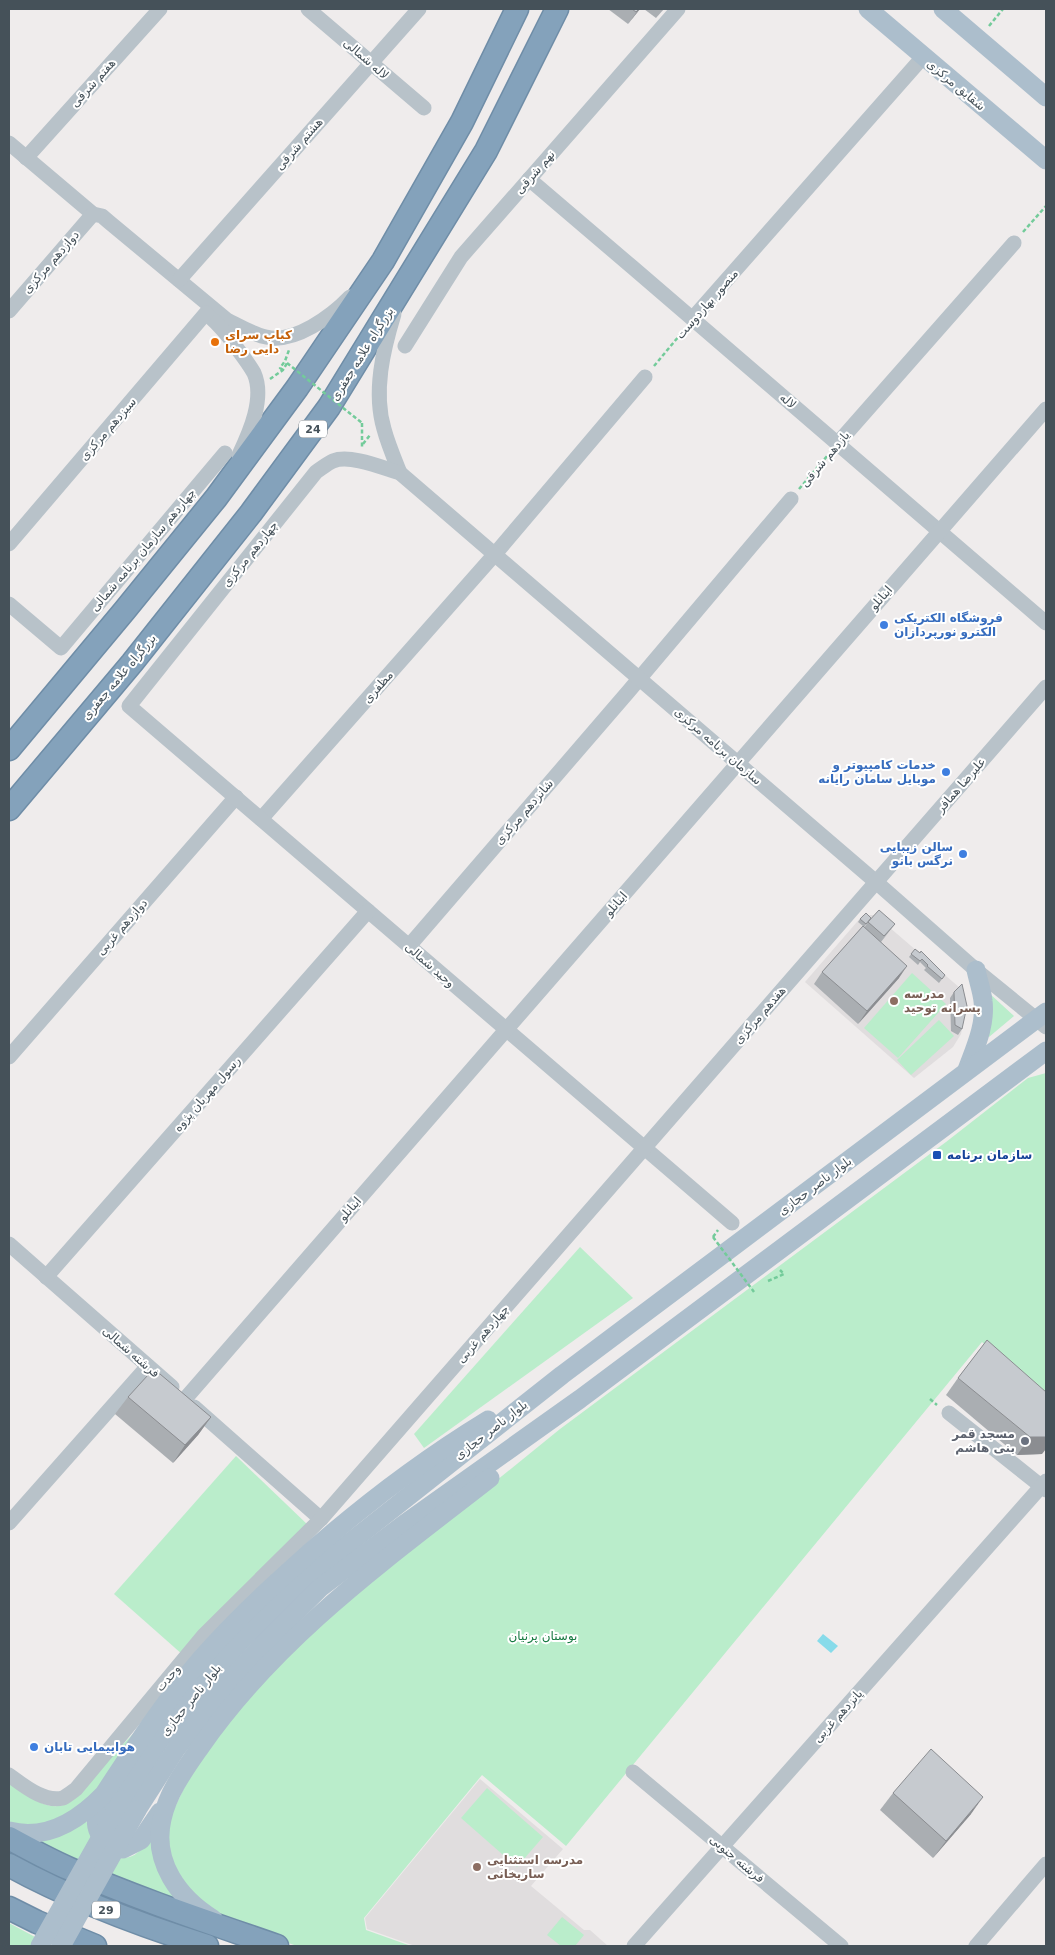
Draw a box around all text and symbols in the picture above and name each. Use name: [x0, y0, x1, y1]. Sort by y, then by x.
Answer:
street label: لاله شمالی: [341, 36, 391, 82]
street label: هفتم شرقی: [68, 56, 119, 111]
street label: شقایق مرکزی: [923, 57, 988, 114]
street label: هشتم شرقی: [272, 115, 326, 174]
street label: نهم شرقی: [512, 147, 558, 197]
street label: دوازدهم مرکزی: [20, 228, 83, 297]
street label: منصور بهاردوست: [673, 266, 742, 342]
street label: بزرگراه علامه جعفری: [327, 305, 397, 404]
place label: کباب سرای دایی رضا: [225, 328, 292, 356]
marker: کباب سرای دایی رضا: [209, 336, 221, 348]
street label: لاله: [777, 390, 799, 412]
street label: سیزدهم مرکزی: [77, 395, 140, 464]
road number: 24: [299, 420, 327, 438]
street label: یازدهم شرقی: [798, 428, 853, 490]
street label: چهاردهم سازمان برنامه شمالی: [87, 486, 199, 615]
street label: چهاردهم مرکزی: [219, 518, 282, 590]
street label: اینانلو: [866, 583, 896, 614]
place label: فروشگاه الکتریکی الکترو نورپردازان: [894, 611, 1003, 640]
marker: فروشگاه الکتریکی الکترو نورپردازان: [878, 619, 890, 631]
street label: بزرگراه علامه جعفری: [79, 631, 160, 723]
street label: مظفری: [360, 668, 397, 707]
street label: سازمان برنامه مرکزی: [671, 704, 764, 788]
street label: علیرضا همافر: [933, 755, 989, 817]
place label: خدمات کامپیوتر و موبایل سامان رایانه: [818, 758, 936, 787]
marker: خدمات کامپیوتر و موبایل سامان رایانه: [940, 766, 952, 778]
street label: شانزدهم مرکزی: [492, 776, 557, 848]
place label: سالن زیبایی نرگس بانو: [880, 840, 953, 869]
marker: سالن زیبایی نرگس بانو: [957, 848, 969, 860]
street label: اینانلو: [601, 889, 631, 920]
street label: دوازدهم غربی: [94, 896, 151, 959]
street label: وحید شمالی: [402, 940, 458, 991]
street label: هفدهم مرکزی: [731, 983, 790, 1047]
place label: مدرسه پسرانه توحید: [904, 987, 981, 1016]
marker: مدرسه پسرانه توحید: [888, 995, 900, 1007]
street label: رسول مهربان پژوه: [171, 1053, 244, 1135]
place label: سازمان برنامه: [947, 1148, 1032, 1162]
marker: سازمان برنامه: [931, 1149, 943, 1161]
street label: بلوار ناصر حجازی: [776, 1154, 855, 1219]
street label: اینانلو: [335, 1194, 365, 1225]
street label: چهاردهم غربی: [454, 1302, 513, 1366]
street label: فرشته شمالی: [99, 1324, 162, 1381]
street label: بلوار ناصر حجازی: [452, 1397, 531, 1463]
place label: مسجد قمر بنی هاشم: [951, 1427, 1015, 1455]
marker: مسجد قمر بنی هاشم: [1019, 1435, 1031, 1447]
park label: بوستان پرنیان: [509, 1629, 577, 1644]
street label: بلوار ناصر حجازی: [158, 1661, 225, 1739]
street label: وحدت: [153, 1662, 184, 1695]
street label: پانزدهم غربی: [810, 1687, 866, 1746]
place label: هواپیمایی تابان: [44, 1740, 135, 1755]
marker: هواپیمایی تابان: [28, 1741, 40, 1753]
street label: فرشته جنوبی: [706, 1832, 767, 1887]
place label: مدرسه استثنایی ساریخانی: [487, 1853, 583, 1881]
marker: مدرسه استثنایی ساریخانی: [471, 1861, 483, 1873]
road number: 29: [92, 1902, 120, 1918]

